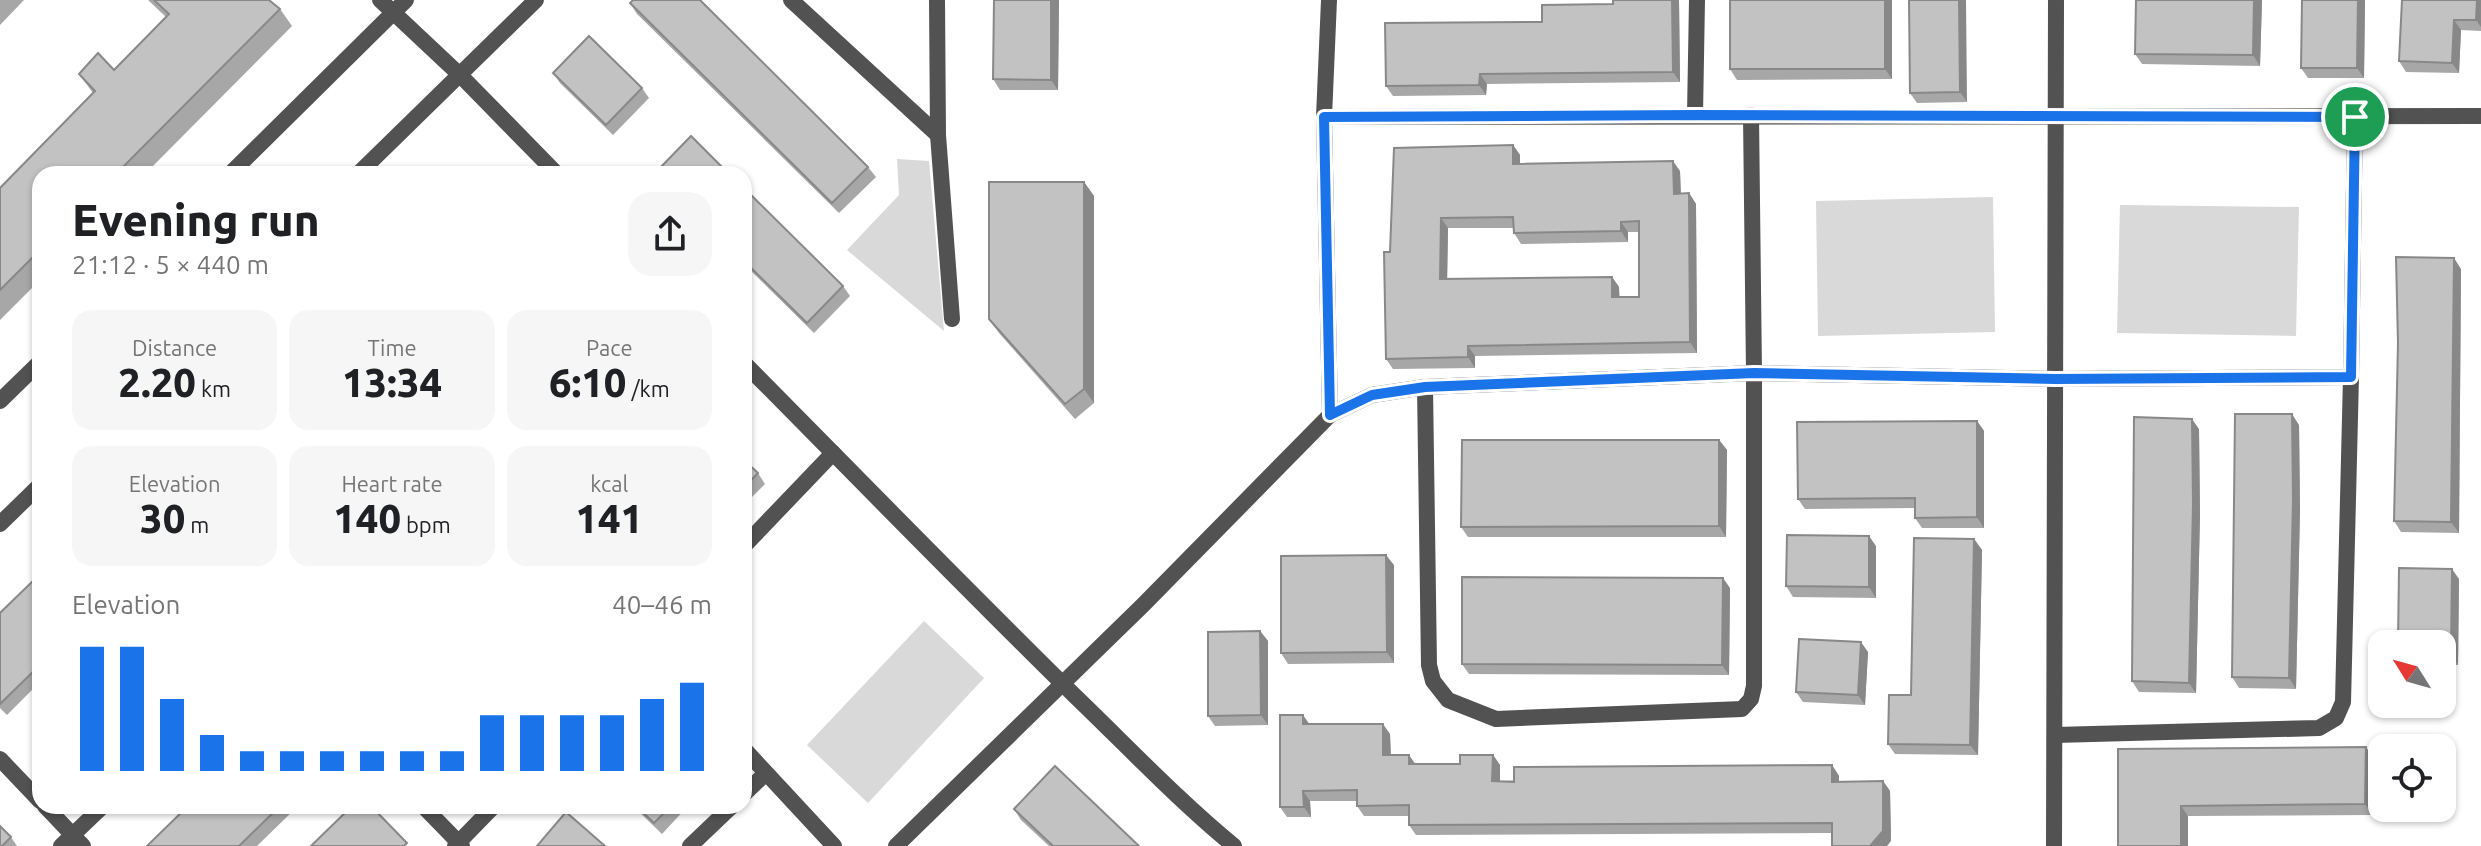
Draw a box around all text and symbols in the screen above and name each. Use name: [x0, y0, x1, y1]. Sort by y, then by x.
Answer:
pin: [2321, 83, 2389, 151]
icon: arrive: [2333, 95, 2377, 139]
button: share: [628, 192, 712, 276]
text: Evening run: [72, 195, 320, 244]
text: 21:12 · 5 × 440 m: [72, 250, 269, 279]
text: Distance: [132, 335, 217, 360]
text: Time: [367, 335, 417, 360]
text: Pace: [586, 335, 633, 360]
text: 2.20: [118, 360, 196, 405]
text: 13:34: [342, 360, 442, 405]
text: 6:10: [549, 360, 626, 405]
text: km: [196, 376, 231, 401]
text: /km: [626, 376, 670, 401]
text: Elevation: [129, 471, 221, 496]
text: Heart rate: [341, 471, 443, 496]
text: kcal: [590, 471, 628, 496]
text: 30: [140, 496, 185, 541]
text: 140: [333, 496, 401, 541]
text: 141: [575, 496, 643, 541]
text: m: [185, 512, 209, 537]
text: bpm: [401, 512, 451, 537]
text: Elevation: [72, 590, 180, 619]
text: 40–46 m: [612, 590, 712, 619]
north arrow: [2368, 630, 2456, 718]
map controls: [2368, 630, 2456, 822]
button: locate: [2368, 734, 2456, 822]

